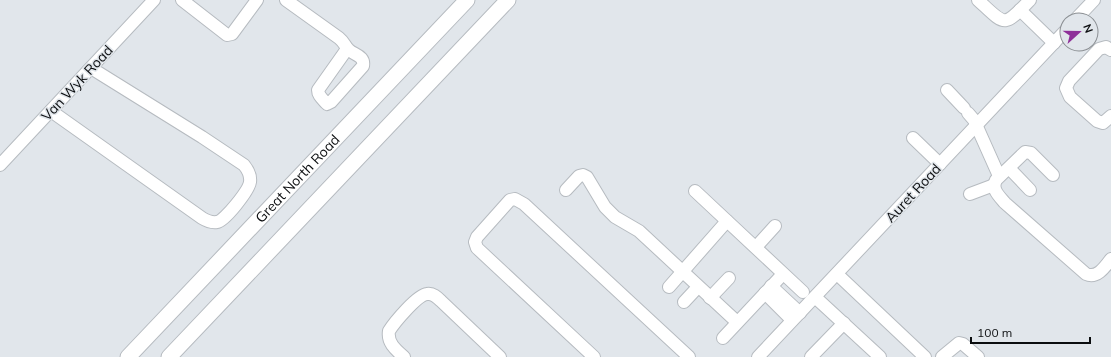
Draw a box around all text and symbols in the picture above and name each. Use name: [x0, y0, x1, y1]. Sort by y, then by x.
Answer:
north arrow: [1059, 12, 1099, 52]
text: N: [1080, 22, 1096, 35]
street label: Van Wyk Road: [37, 41, 117, 125]
street label: Great North Road: [251, 131, 343, 226]
street label: Auret Road: [881, 160, 945, 226]
scale bar: [971, 319, 1090, 345]
text: 100 m: [977, 325, 1012, 340]

